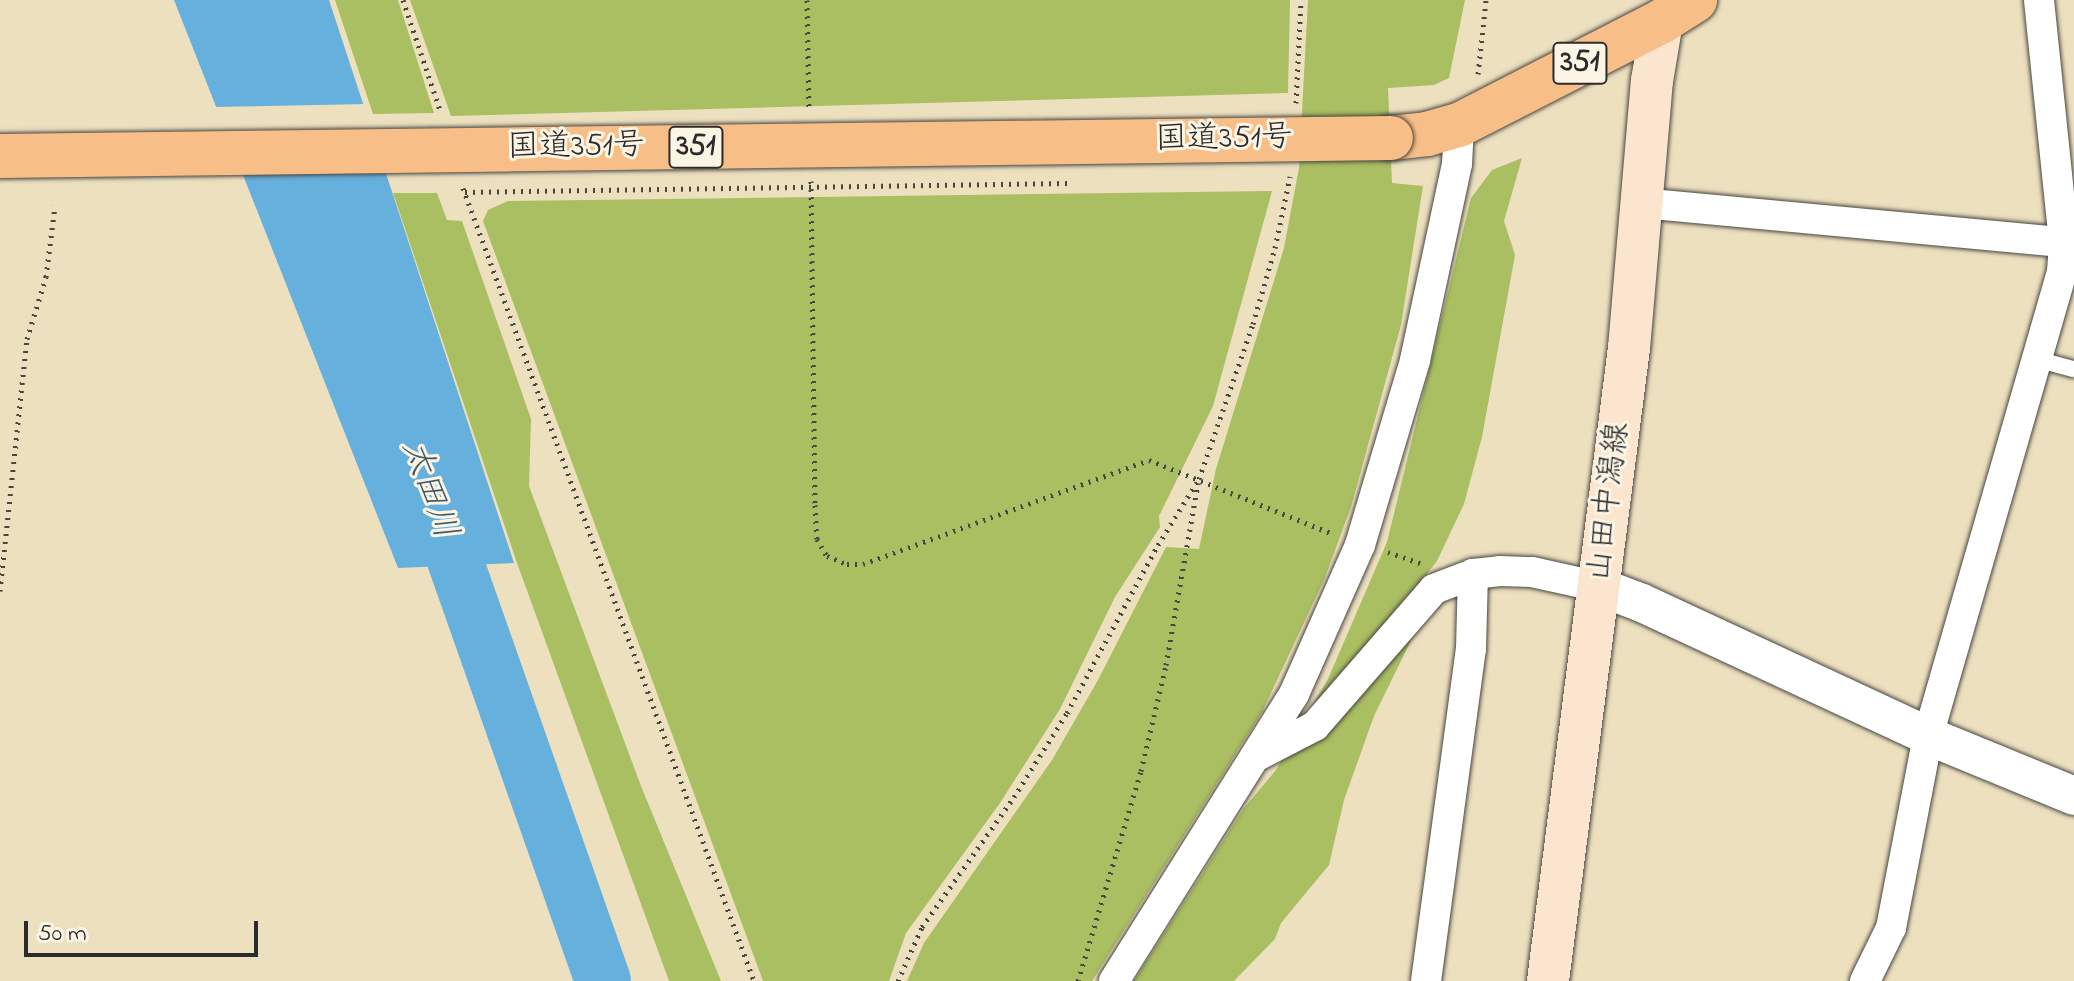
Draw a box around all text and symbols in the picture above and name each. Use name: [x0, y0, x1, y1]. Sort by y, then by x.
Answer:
road number: 351: [1552, 37, 1608, 89]
street label: 国道351号: [1155, 120, 1293, 160]
road number: 351: [668, 121, 724, 173]
street label: 国道351号: [507, 128, 645, 168]
street label: 山田中潟線: [1581, 420, 1639, 584]
water label: 太田川: [391, 435, 465, 545]
scale bar: [28, 905, 262, 955]
text: 50 m: [38, 917, 87, 952]

